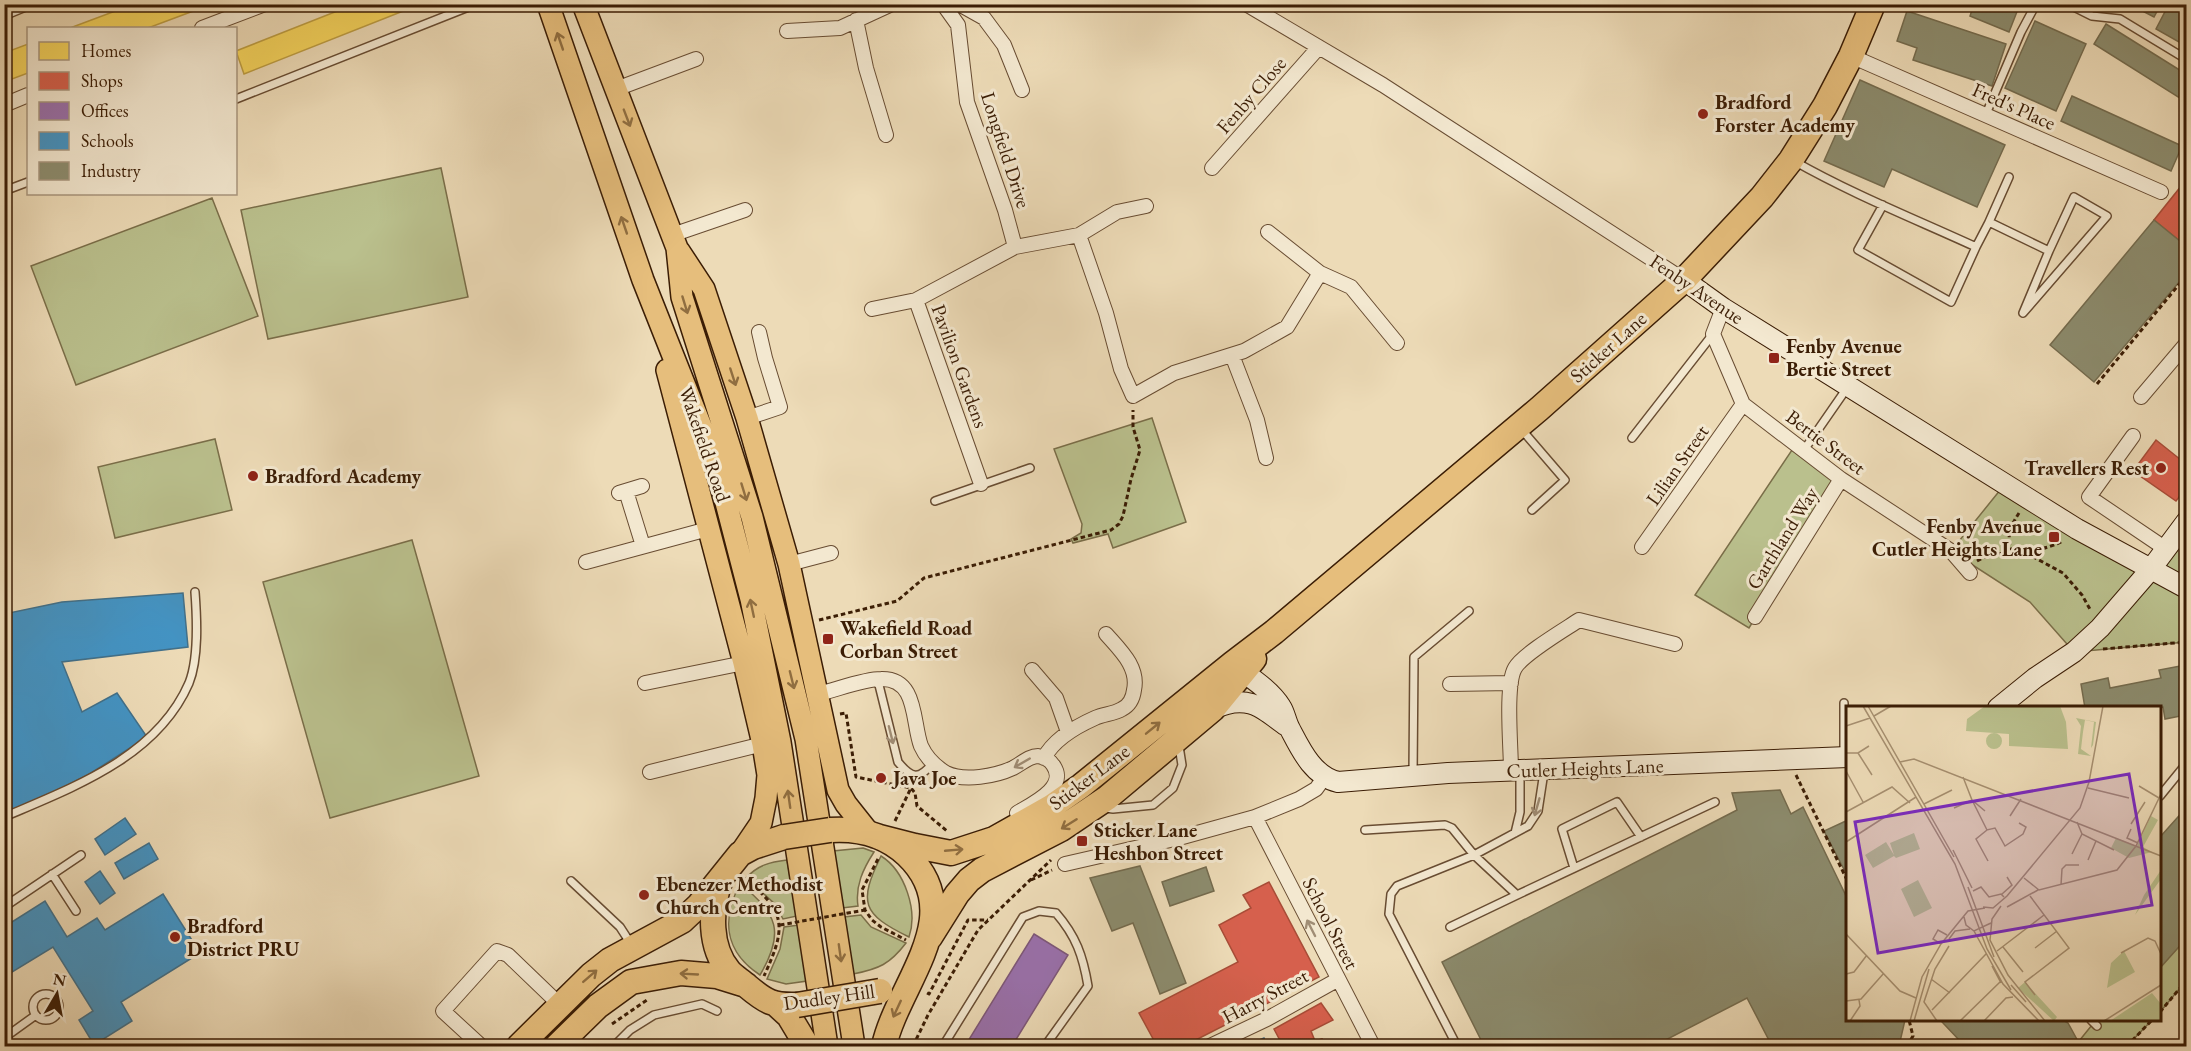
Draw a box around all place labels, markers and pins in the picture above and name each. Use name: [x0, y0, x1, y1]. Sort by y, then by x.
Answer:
place label: Bradford Forster Academy: [1715, 89, 1855, 138]
marker: Bradford Forster Academy: [1696, 107, 1710, 121]
place label: Fenby Avenue Bertie Street: [1786, 333, 1902, 382]
marker: Fenby Avenue Bertie Street: [1767, 351, 1781, 365]
place label: Travellers Rest: [2024, 455, 2149, 481]
marker: Travellers Rest: [2154, 461, 2168, 475]
place label: Bradford Academy: [265, 463, 422, 489]
marker: Bradford Academy: [246, 469, 260, 483]
place label: Fenby Avenue Cutler Heights Lane: [1872, 513, 2042, 562]
marker: Fenby Avenue Cutler Heights Lane: [2047, 530, 2061, 544]
place label: Wakefield Road Corban Street: [840, 615, 972, 664]
marker: Wakefield Road Corban Street: [821, 632, 835, 646]
place label: Java Joe: [891, 765, 957, 791]
marker: Java Joe: [874, 771, 888, 785]
place label: Sticker Lane Heshbon Street: [1094, 817, 1224, 866]
marker: Sticker Lane Heshbon Street: [1075, 834, 1089, 848]
place label: Ebenezer Methodist Church Centre: [656, 871, 824, 920]
marker: Ebenezer Methodist Church Centre: [637, 888, 651, 902]
place label: Bradford District PRU: [187, 913, 300, 962]
marker: Bradford District PRU: [168, 930, 182, 944]

